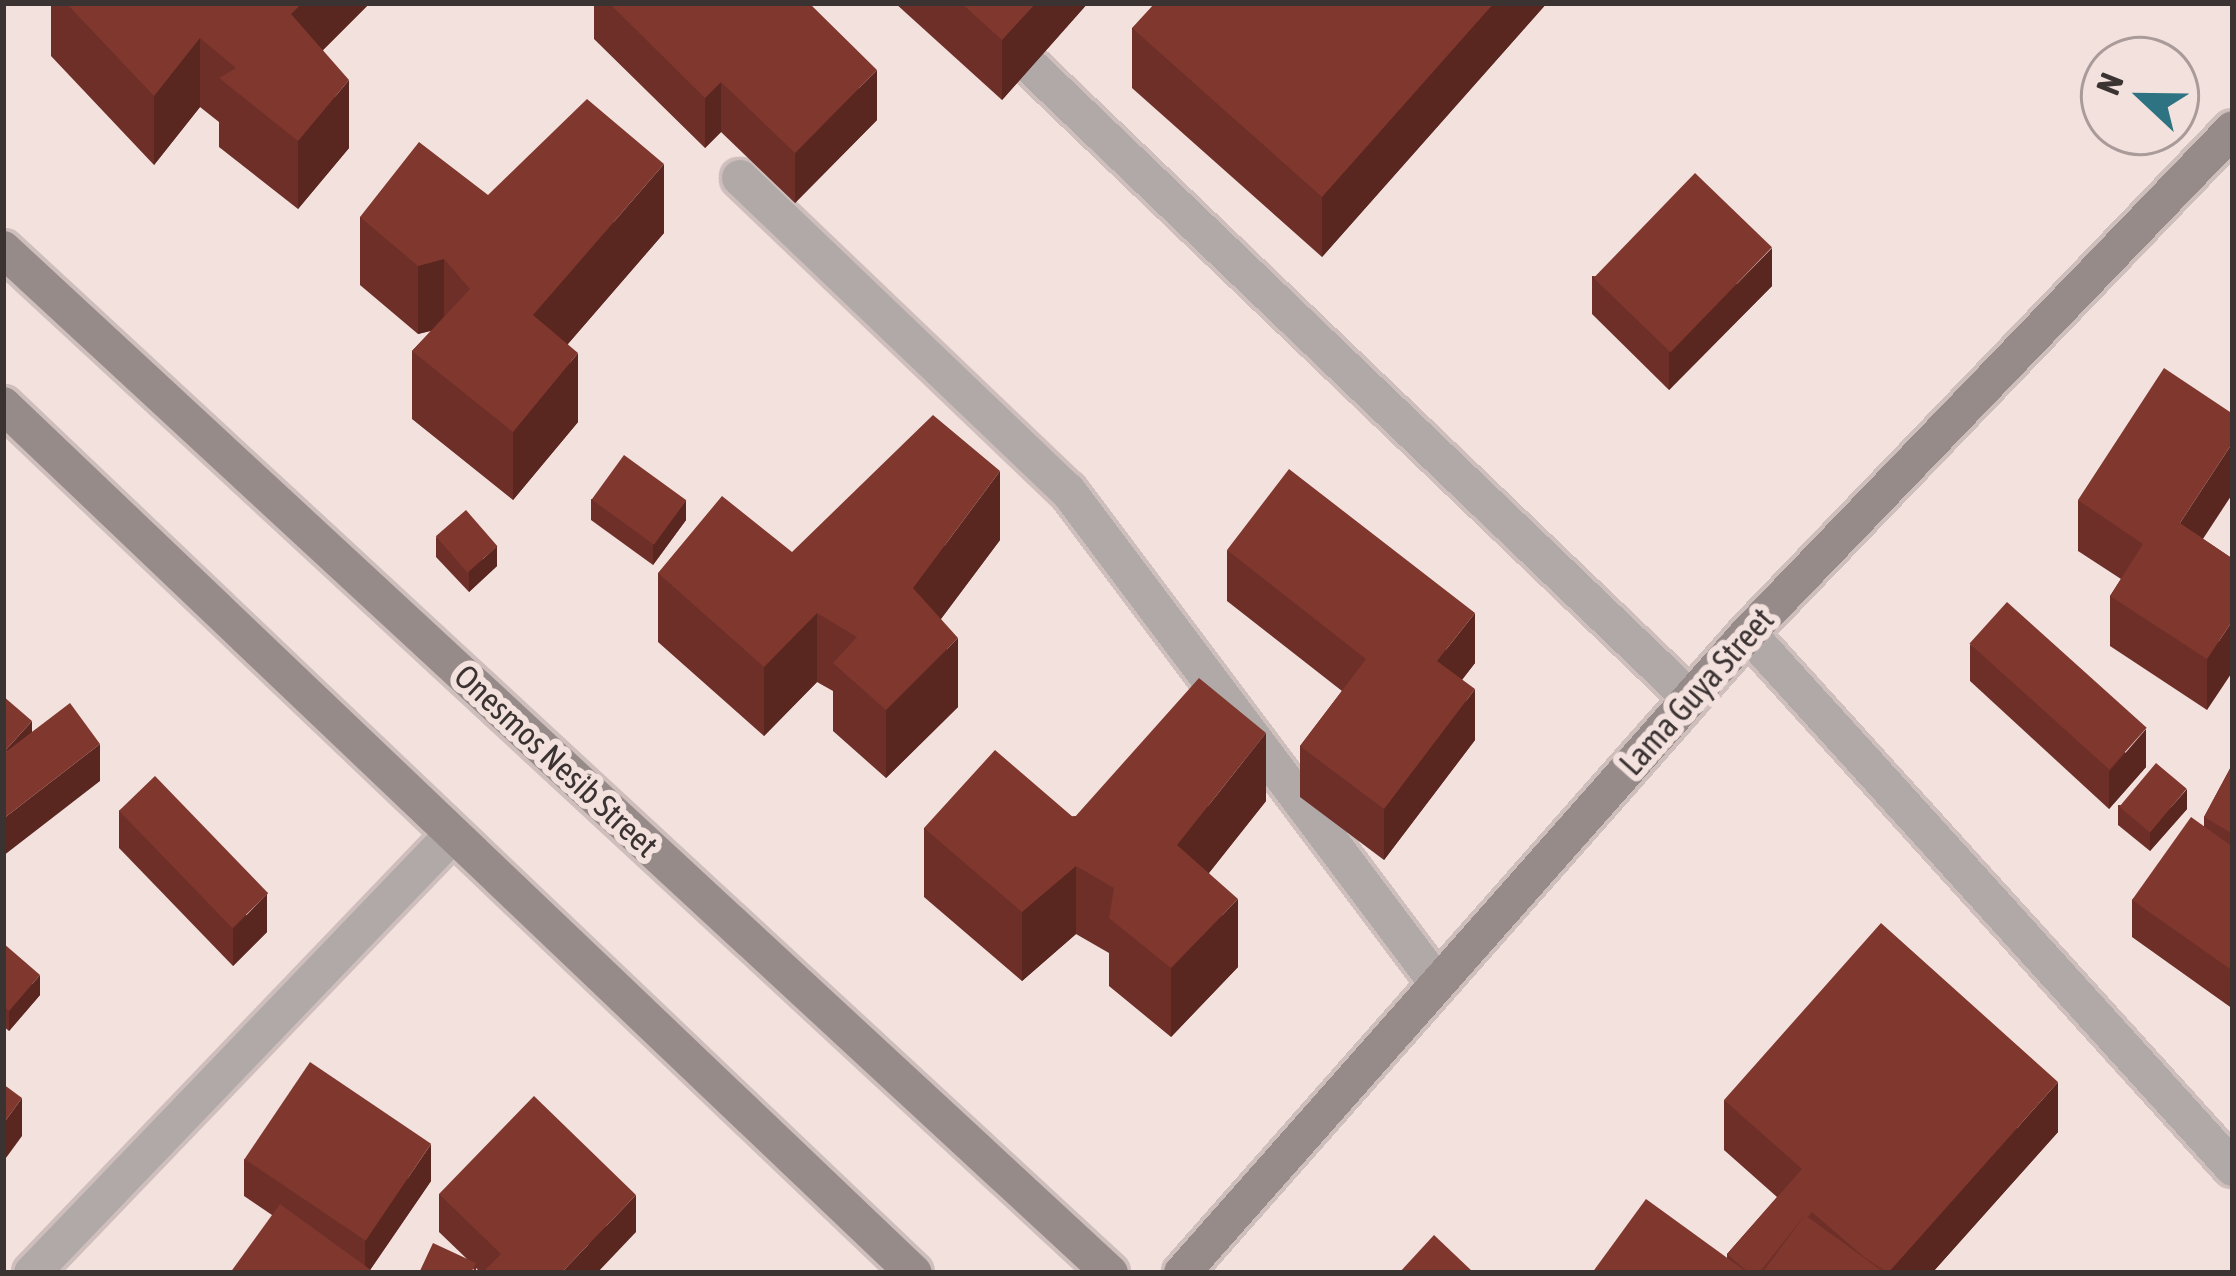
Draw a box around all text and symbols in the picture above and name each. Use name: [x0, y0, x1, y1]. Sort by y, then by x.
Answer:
north arrow: [2080, 36, 2200, 156]
text: N: [2088, 67, 2131, 100]
street label: Lama Guya Street: [1612, 600, 1782, 784]
street label: Onesmos Nesib Street: [446, 657, 666, 865]

